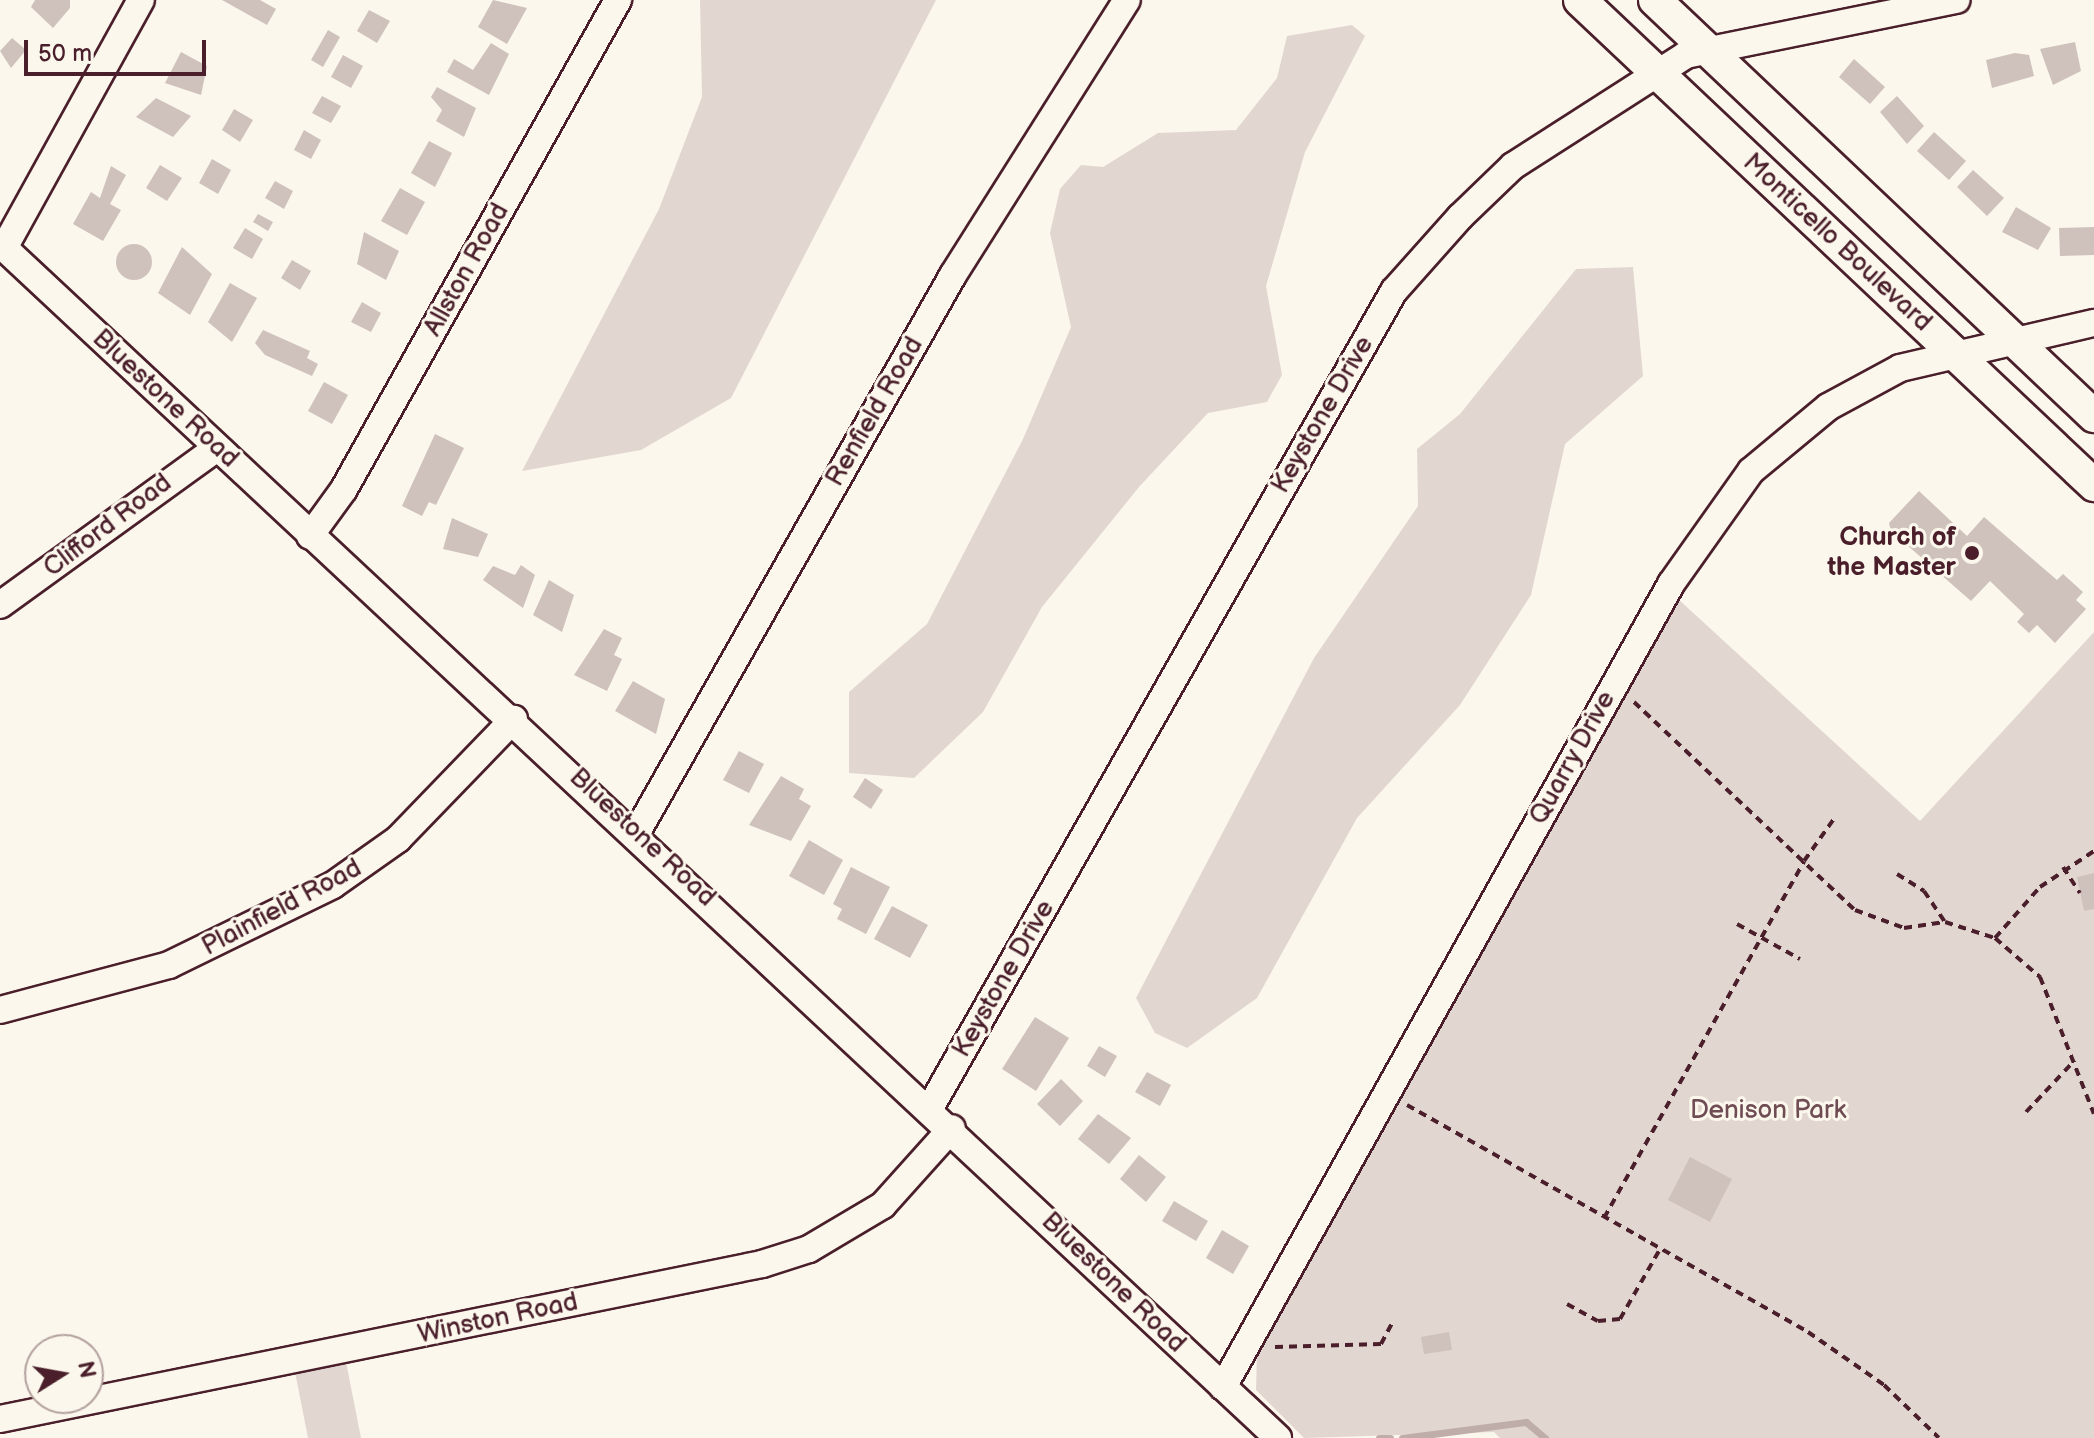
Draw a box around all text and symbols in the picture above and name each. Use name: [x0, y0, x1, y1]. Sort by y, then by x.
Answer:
scale bar: [28, 24, 210, 74]
text: 50 m: [38, 39, 92, 68]
street label: Monticello Boulevard: [1736, 147, 1938, 339]
street label: Allston Road: [418, 198, 516, 342]
street label: Bluestone Road: [85, 323, 245, 475]
street label: Keystone Drive: [1265, 331, 1381, 499]
street label: Renfield Road: [820, 332, 930, 492]
street label: Clifford Road: [38, 468, 178, 584]
place label: Church of the Master: [1827, 522, 1956, 584]
marker: Church of the Master: [1963, 544, 1981, 562]
street label: Quarry Drive: [1523, 685, 1623, 831]
street label: Bluestone Road: [562, 762, 722, 914]
street label: Plainfield Road: [197, 853, 367, 963]
street label: Keystone Drive: [946, 895, 1062, 1063]
park label: Denison Park: [1690, 1095, 1846, 1127]
street label: Bluestone Road: [1034, 1206, 1192, 1360]
street label: Winston Road: [415, 1287, 581, 1351]
north arrow: [24, 1334, 104, 1414]
text: N: [71, 1359, 101, 1380]

